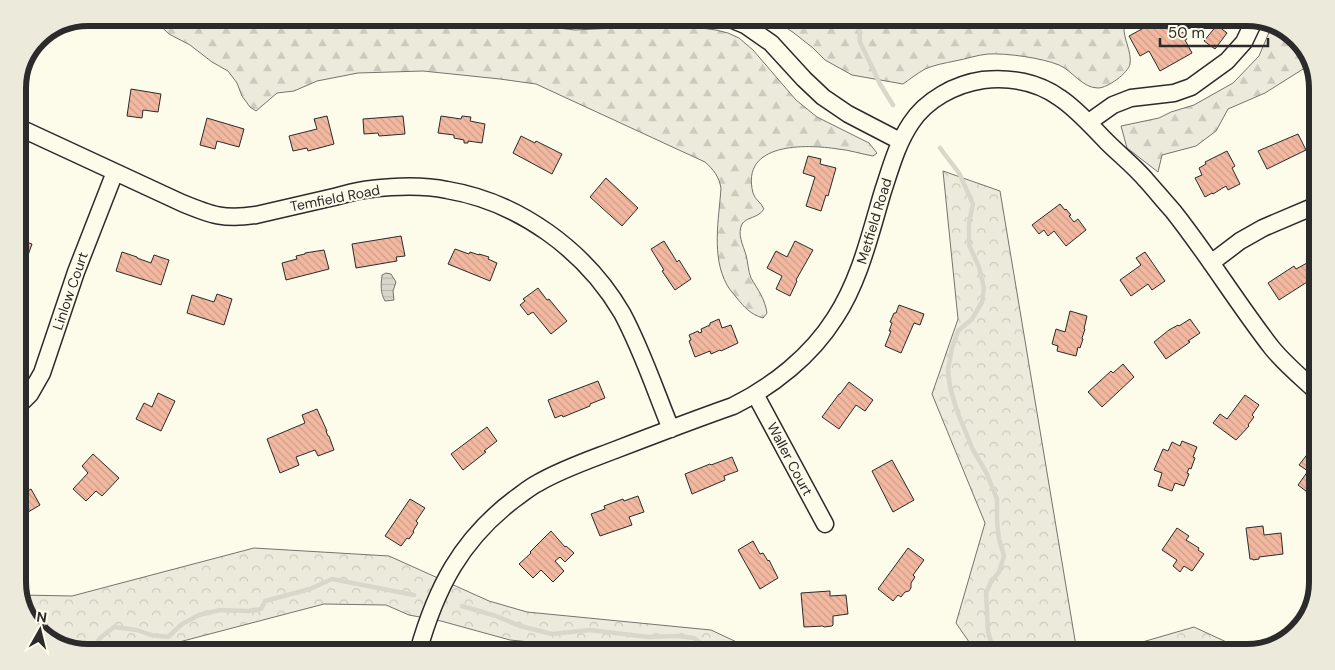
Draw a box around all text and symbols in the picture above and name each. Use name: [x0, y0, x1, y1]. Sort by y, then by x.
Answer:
scale bar: [1160, 15, 1268, 47]
text: 50 m: [1168, 23, 1205, 43]
street label: Metfield Road: [852, 176, 896, 266]
street label: Temfield Road: [289, 180, 381, 216]
street label: Linlow Court: [48, 250, 92, 332]
street label: Waller Court: [763, 419, 817, 499]
north arrow: [15, 605, 65, 655]
text: N: [35, 608, 48, 627]

